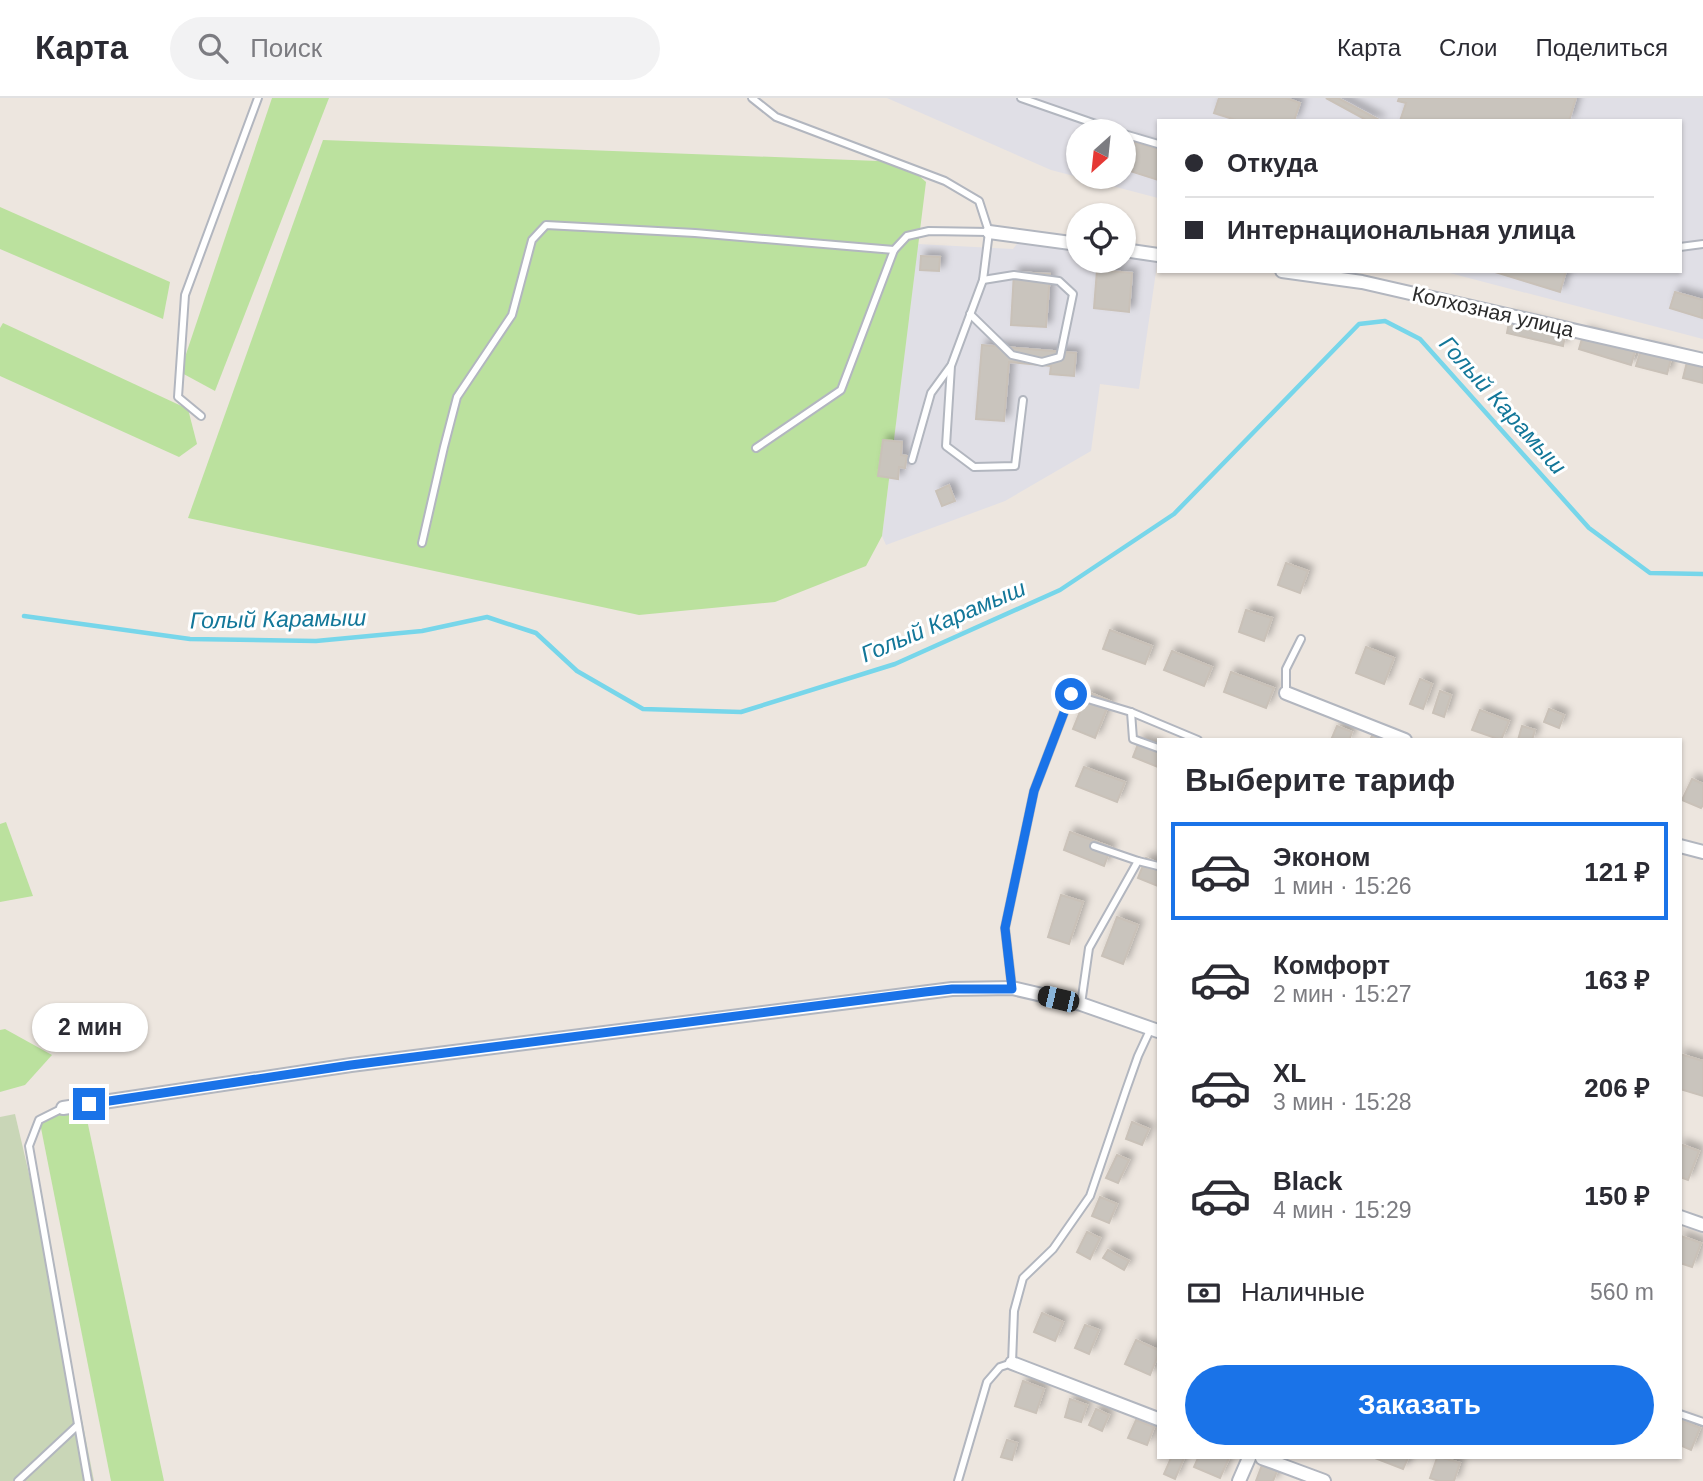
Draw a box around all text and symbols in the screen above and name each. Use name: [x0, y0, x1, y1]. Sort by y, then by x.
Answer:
search box: [170, 17, 660, 80]
text: Карта: [35, 29, 128, 66]
icon: search: [194, 29, 232, 67]
text: Поиск: [250, 33, 322, 63]
text: Карта: [1337, 34, 1401, 61]
text: Слои: [1439, 34, 1497, 61]
text: Поделиться: [1535, 34, 1668, 61]
north arrow: [1066, 119, 1136, 189]
map controls: [1066, 119, 1136, 273]
text: Откуда: [1227, 148, 1318, 178]
button: locate: [1066, 203, 1136, 273]
text: Интернациональная улица: [1227, 215, 1575, 245]
street label: Колхозная улица: [1410, 282, 1577, 341]
water label: Голый Карамыш: [1434, 331, 1572, 479]
water label: Голый Карамыш: [857, 575, 1029, 667]
water label: Голый Карамыш: [190, 604, 366, 634]
route start: [1055, 678, 1087, 710]
text: Выберите тариф: [1185, 762, 1455, 798]
icon: car: [1189, 840, 1252, 903]
text: Эконом: [1273, 842, 1371, 872]
text: 121 ₽: [1584, 857, 1650, 887]
text: 1 мин · 15:26: [1273, 873, 1412, 899]
icon: car: [1189, 948, 1252, 1011]
text: Комфорт: [1273, 950, 1390, 980]
text: 163 ₽: [1584, 965, 1650, 995]
text: 2 мин · 15:27: [1273, 981, 1412, 1007]
car: [1036, 984, 1081, 1014]
callout: 2 мин: [31, 1002, 147, 1052]
text: 2 мин: [58, 1014, 122, 1040]
icon: car: [1189, 1056, 1252, 1119]
text: XL: [1273, 1058, 1306, 1088]
text: 206 ₽: [1584, 1073, 1650, 1103]
route end: [73, 1088, 105, 1120]
text: 3 мин · 15:28: [1273, 1089, 1412, 1115]
icon: car: [1189, 1164, 1252, 1227]
text: Black: [1273, 1166, 1342, 1196]
text: 150 ₽: [1584, 1181, 1650, 1211]
text: 4 мин · 15:29: [1273, 1197, 1412, 1223]
icon: cash: [1185, 1274, 1223, 1312]
text: Наличные: [1241, 1277, 1365, 1307]
text: 560 m: [1590, 1279, 1654, 1305]
button: Заказать: [1185, 1365, 1654, 1445]

